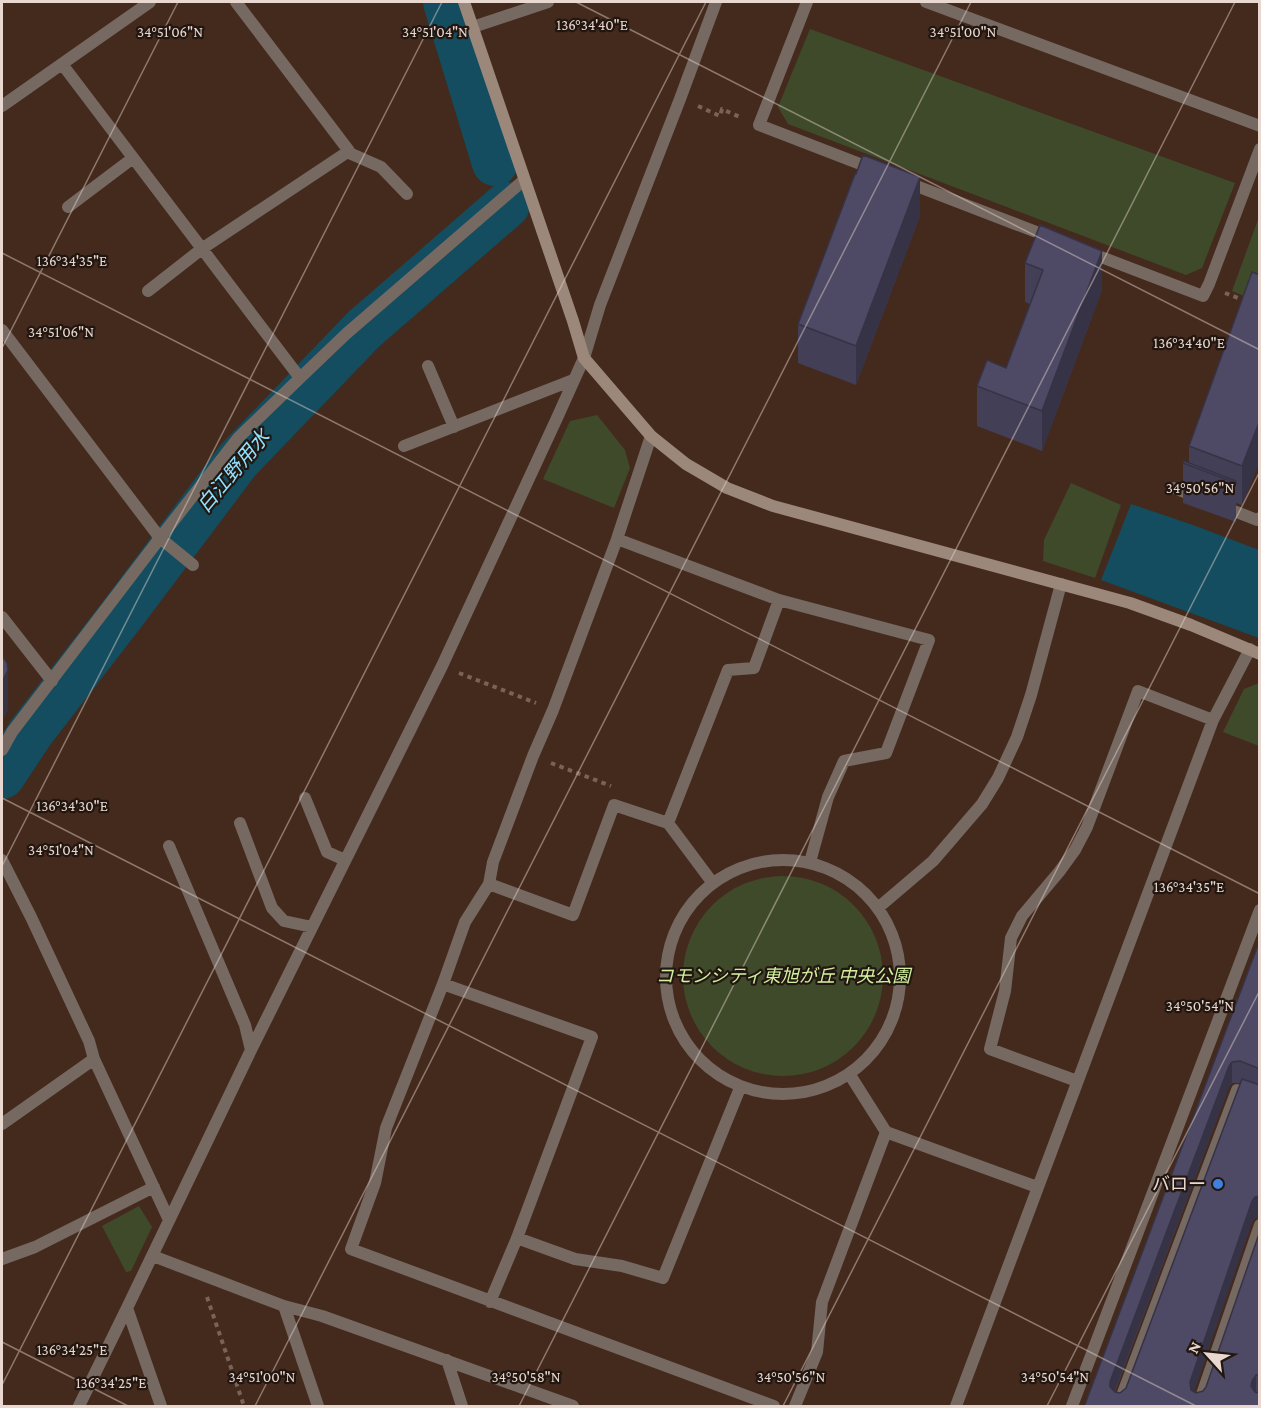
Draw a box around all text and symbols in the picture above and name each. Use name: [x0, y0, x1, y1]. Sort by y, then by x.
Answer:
text: 136°34'40"E: [556, 17, 628, 33]
text: 34°51'06"N: [137, 24, 203, 40]
text: 34°51'04"N: [402, 24, 468, 40]
text: 34°51'00"N: [930, 24, 997, 40]
text: 136°34'35"E: [37, 253, 107, 269]
text: 34°51'06"N: [28, 324, 94, 340]
text: 136°34'40"E: [1153, 335, 1225, 351]
water label: 白江野用水: [192, 424, 275, 516]
text: 34°50'56"N: [1166, 480, 1234, 496]
text: 136°34'30"E: [36, 798, 108, 814]
text: 34°51'04"N: [28, 842, 94, 858]
text: 136°34'35"E: [1154, 879, 1224, 895]
park label: コモンシティ東旭が丘 中央公園: [656, 966, 913, 986]
text: 34°50'54"N: [1166, 998, 1234, 1014]
place label: バロー: [1152, 1174, 1206, 1194]
marker: バロー: [1211, 1177, 1225, 1191]
north arrow: [1177, 1324, 1237, 1384]
text: N: [1184, 1339, 1204, 1356]
text: 136°34'25"E: [37, 1342, 107, 1358]
text: 34°51'00"N: [229, 1369, 296, 1385]
text: 34°50'58"N: [491, 1369, 561, 1385]
text: 34°50'56"N: [757, 1369, 825, 1385]
text: 34°50'54"N: [1021, 1369, 1089, 1385]
text: 136°34'25"E: [76, 1375, 146, 1391]

